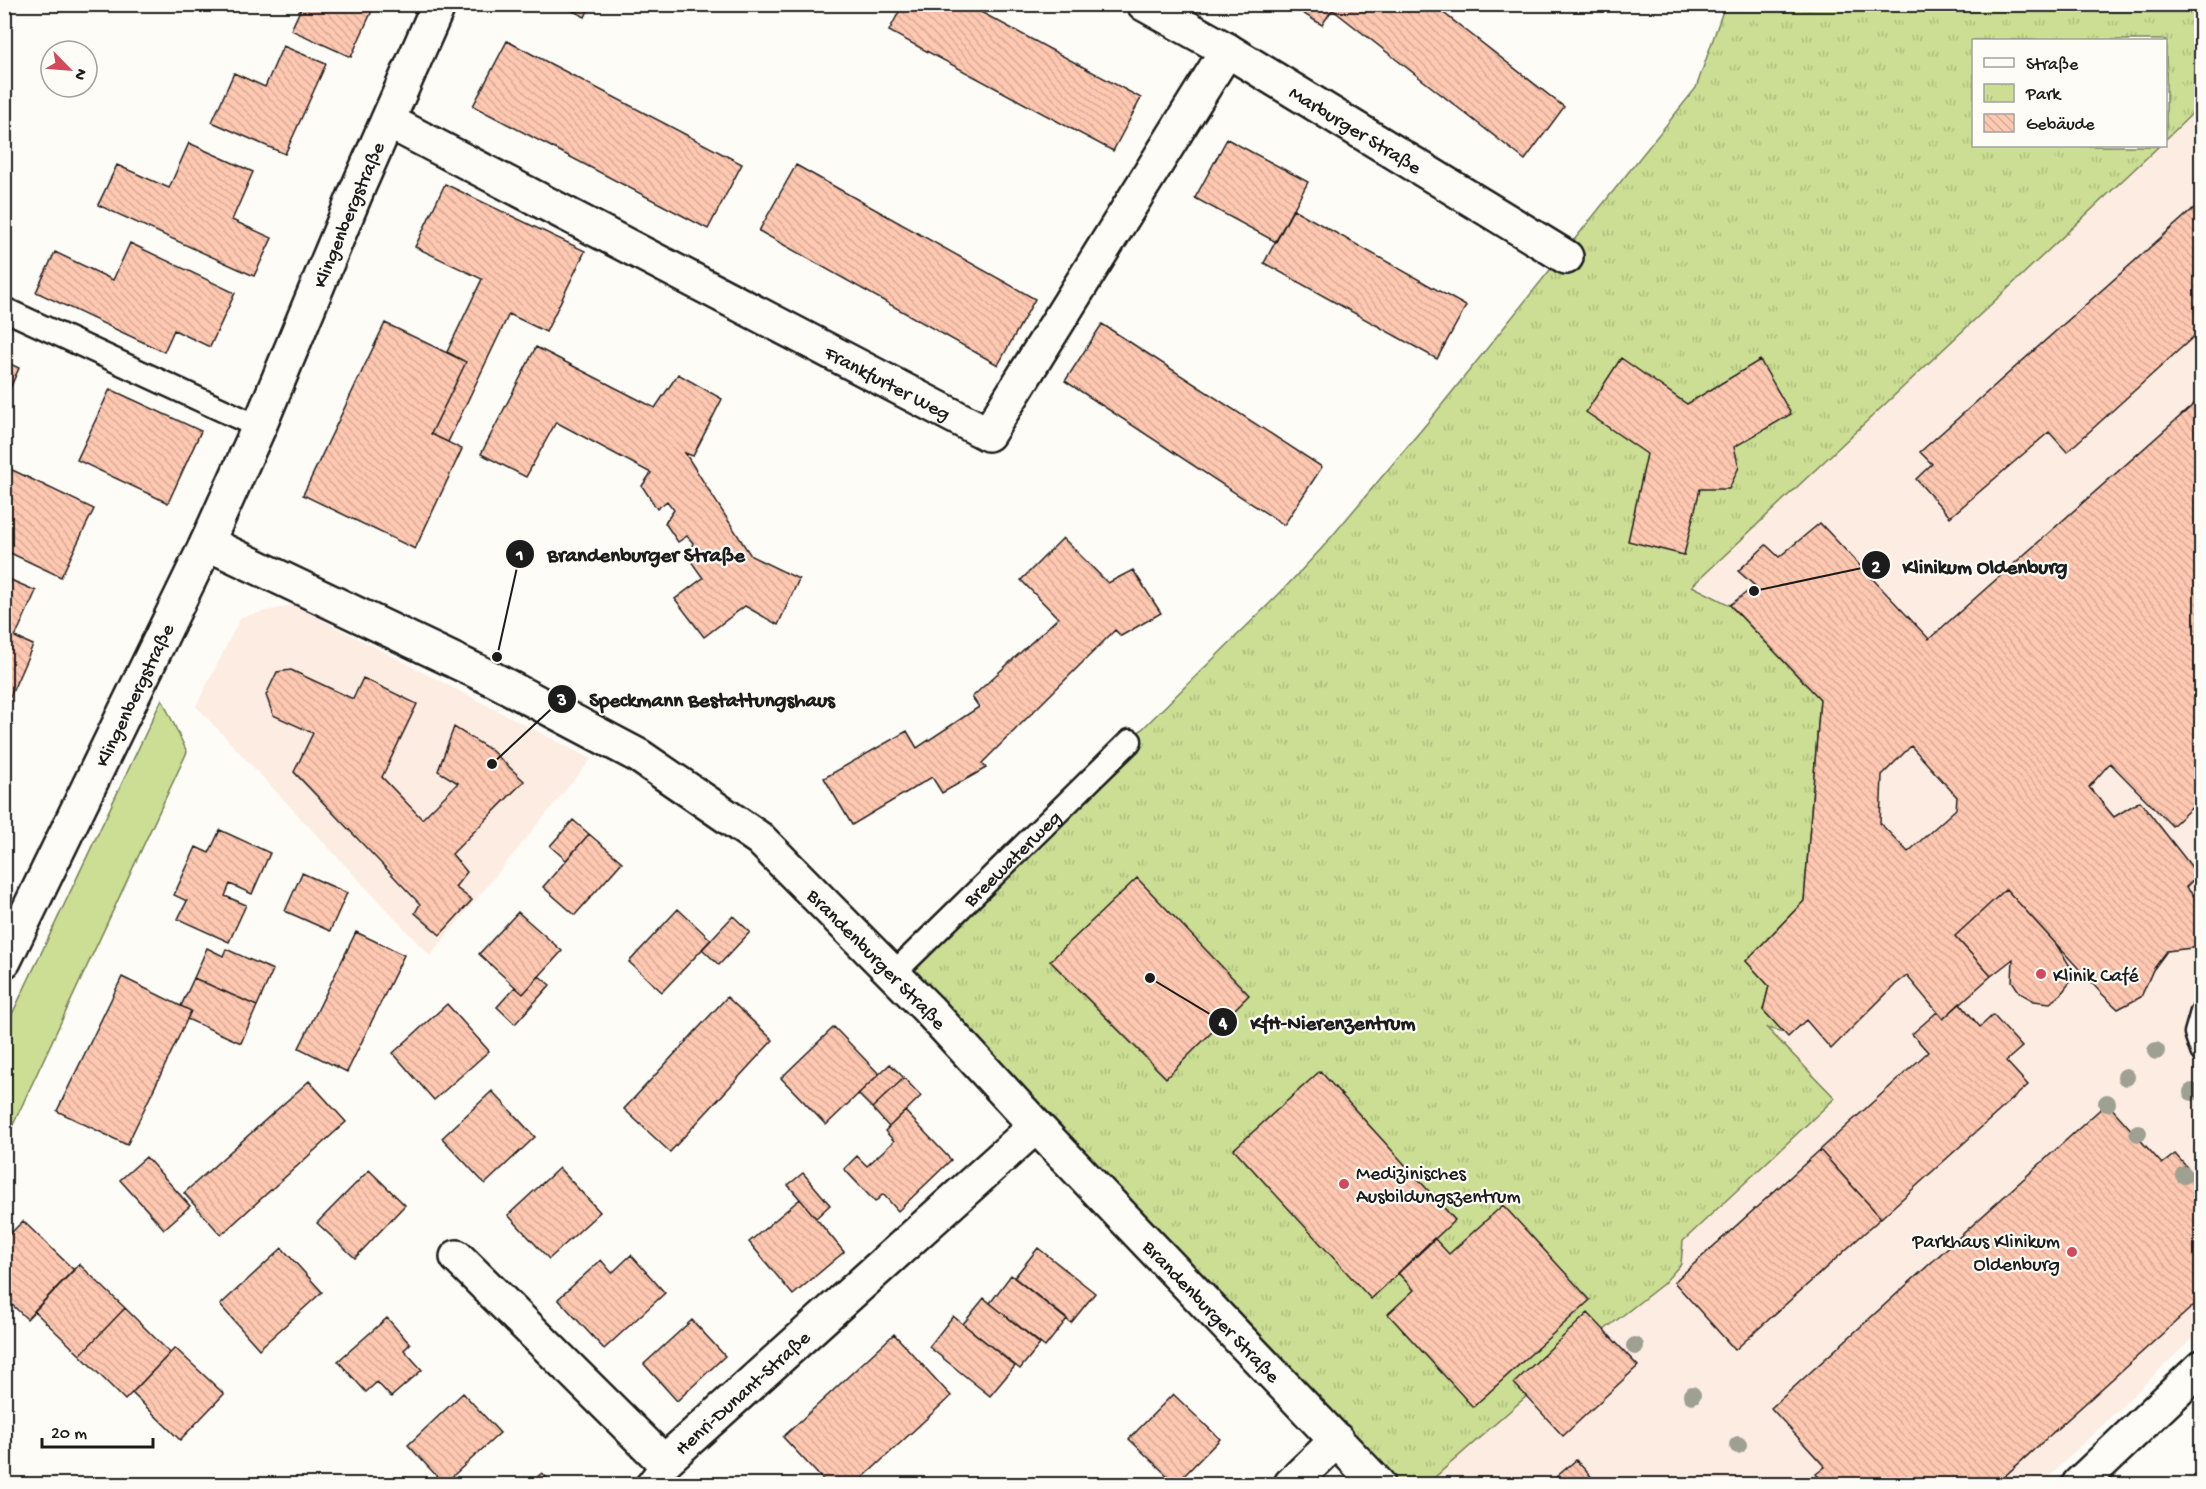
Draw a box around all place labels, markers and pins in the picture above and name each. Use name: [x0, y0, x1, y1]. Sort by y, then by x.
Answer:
callout: Brandenburger Straße: [505, 534, 757, 573]
callout: Klinikum Oldenburg: [1861, 546, 2080, 585]
callout: Speckmann Bestattungshaus: [547, 679, 847, 718]
place label: Klinik Café: [2053, 966, 2139, 989]
marker: Klinik Café: [2034, 967, 2048, 981]
callout: KfH-Nierenzentrum: [1208, 1002, 1427, 1041]
place label: Medizinisches Ausbildungszentrum: [1356, 1164, 1521, 1210]
marker: Medizinisches Ausbildungszentrum: [1337, 1177, 1351, 1191]
place label: Parkhaus Klinikum Oldenburg: [1911, 1232, 2060, 1278]
marker: Parkhaus Klinikum Oldenburg: [2065, 1245, 2079, 1259]

